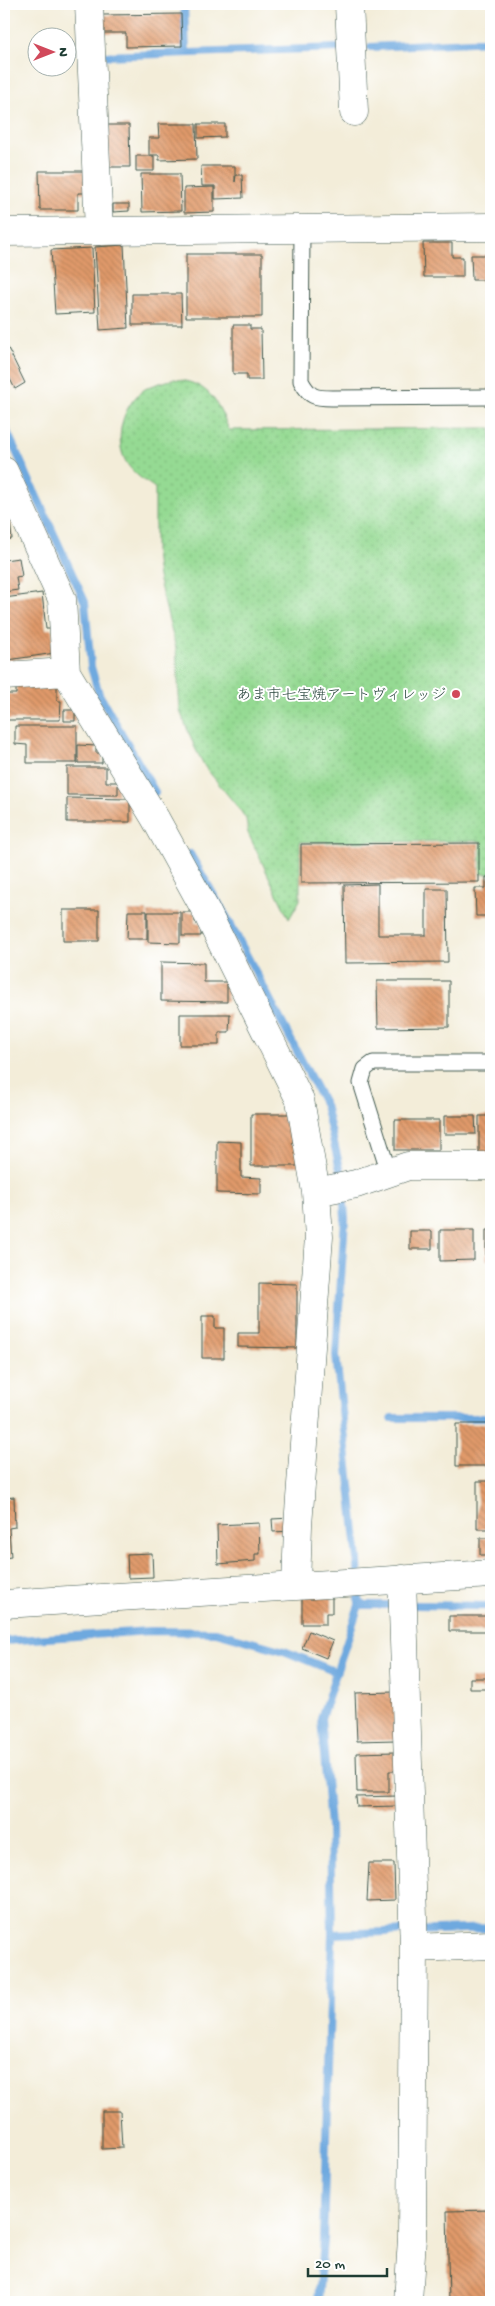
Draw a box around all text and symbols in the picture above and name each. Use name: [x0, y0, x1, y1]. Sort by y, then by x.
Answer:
north arrow: [28, 28, 78, 78]
text: N: [54, 47, 71, 57]
place label: あま市七宝焼アートヴィレッジ: [237, 687, 446, 705]
marker: あま市七宝焼アートヴィレッジ: [450, 688, 462, 700]
scale bar: [308, 2246, 386, 2278]
text: 20 m: [315, 2256, 345, 2274]

